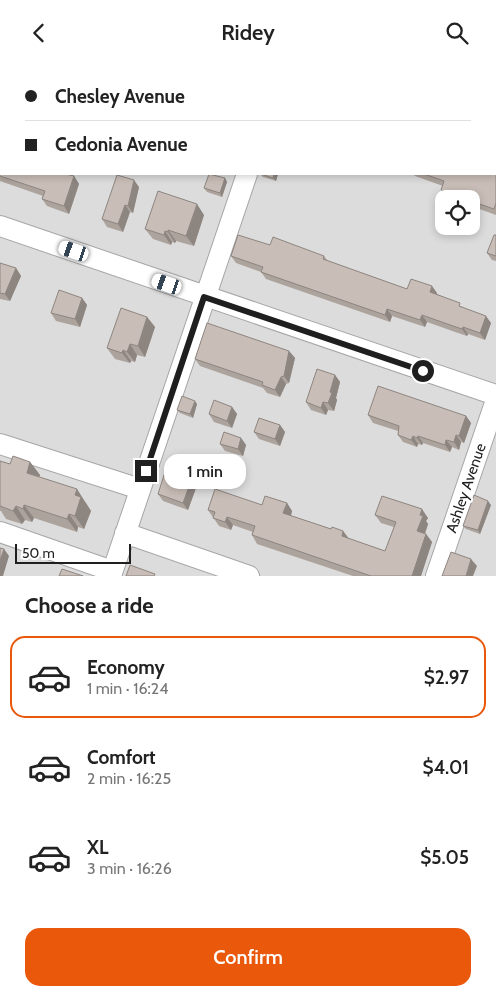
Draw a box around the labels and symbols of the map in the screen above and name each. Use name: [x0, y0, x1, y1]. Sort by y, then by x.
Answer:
car: [57, 239, 90, 263]
car: [150, 272, 183, 296]
route start: [412, 360, 434, 382]
street label: Ashley Avenue: [442, 441, 490, 535]
callout: 1 min: [164, 453, 246, 489]
route end: [135, 460, 157, 482]
scale bar: [15, 541, 131, 564]

